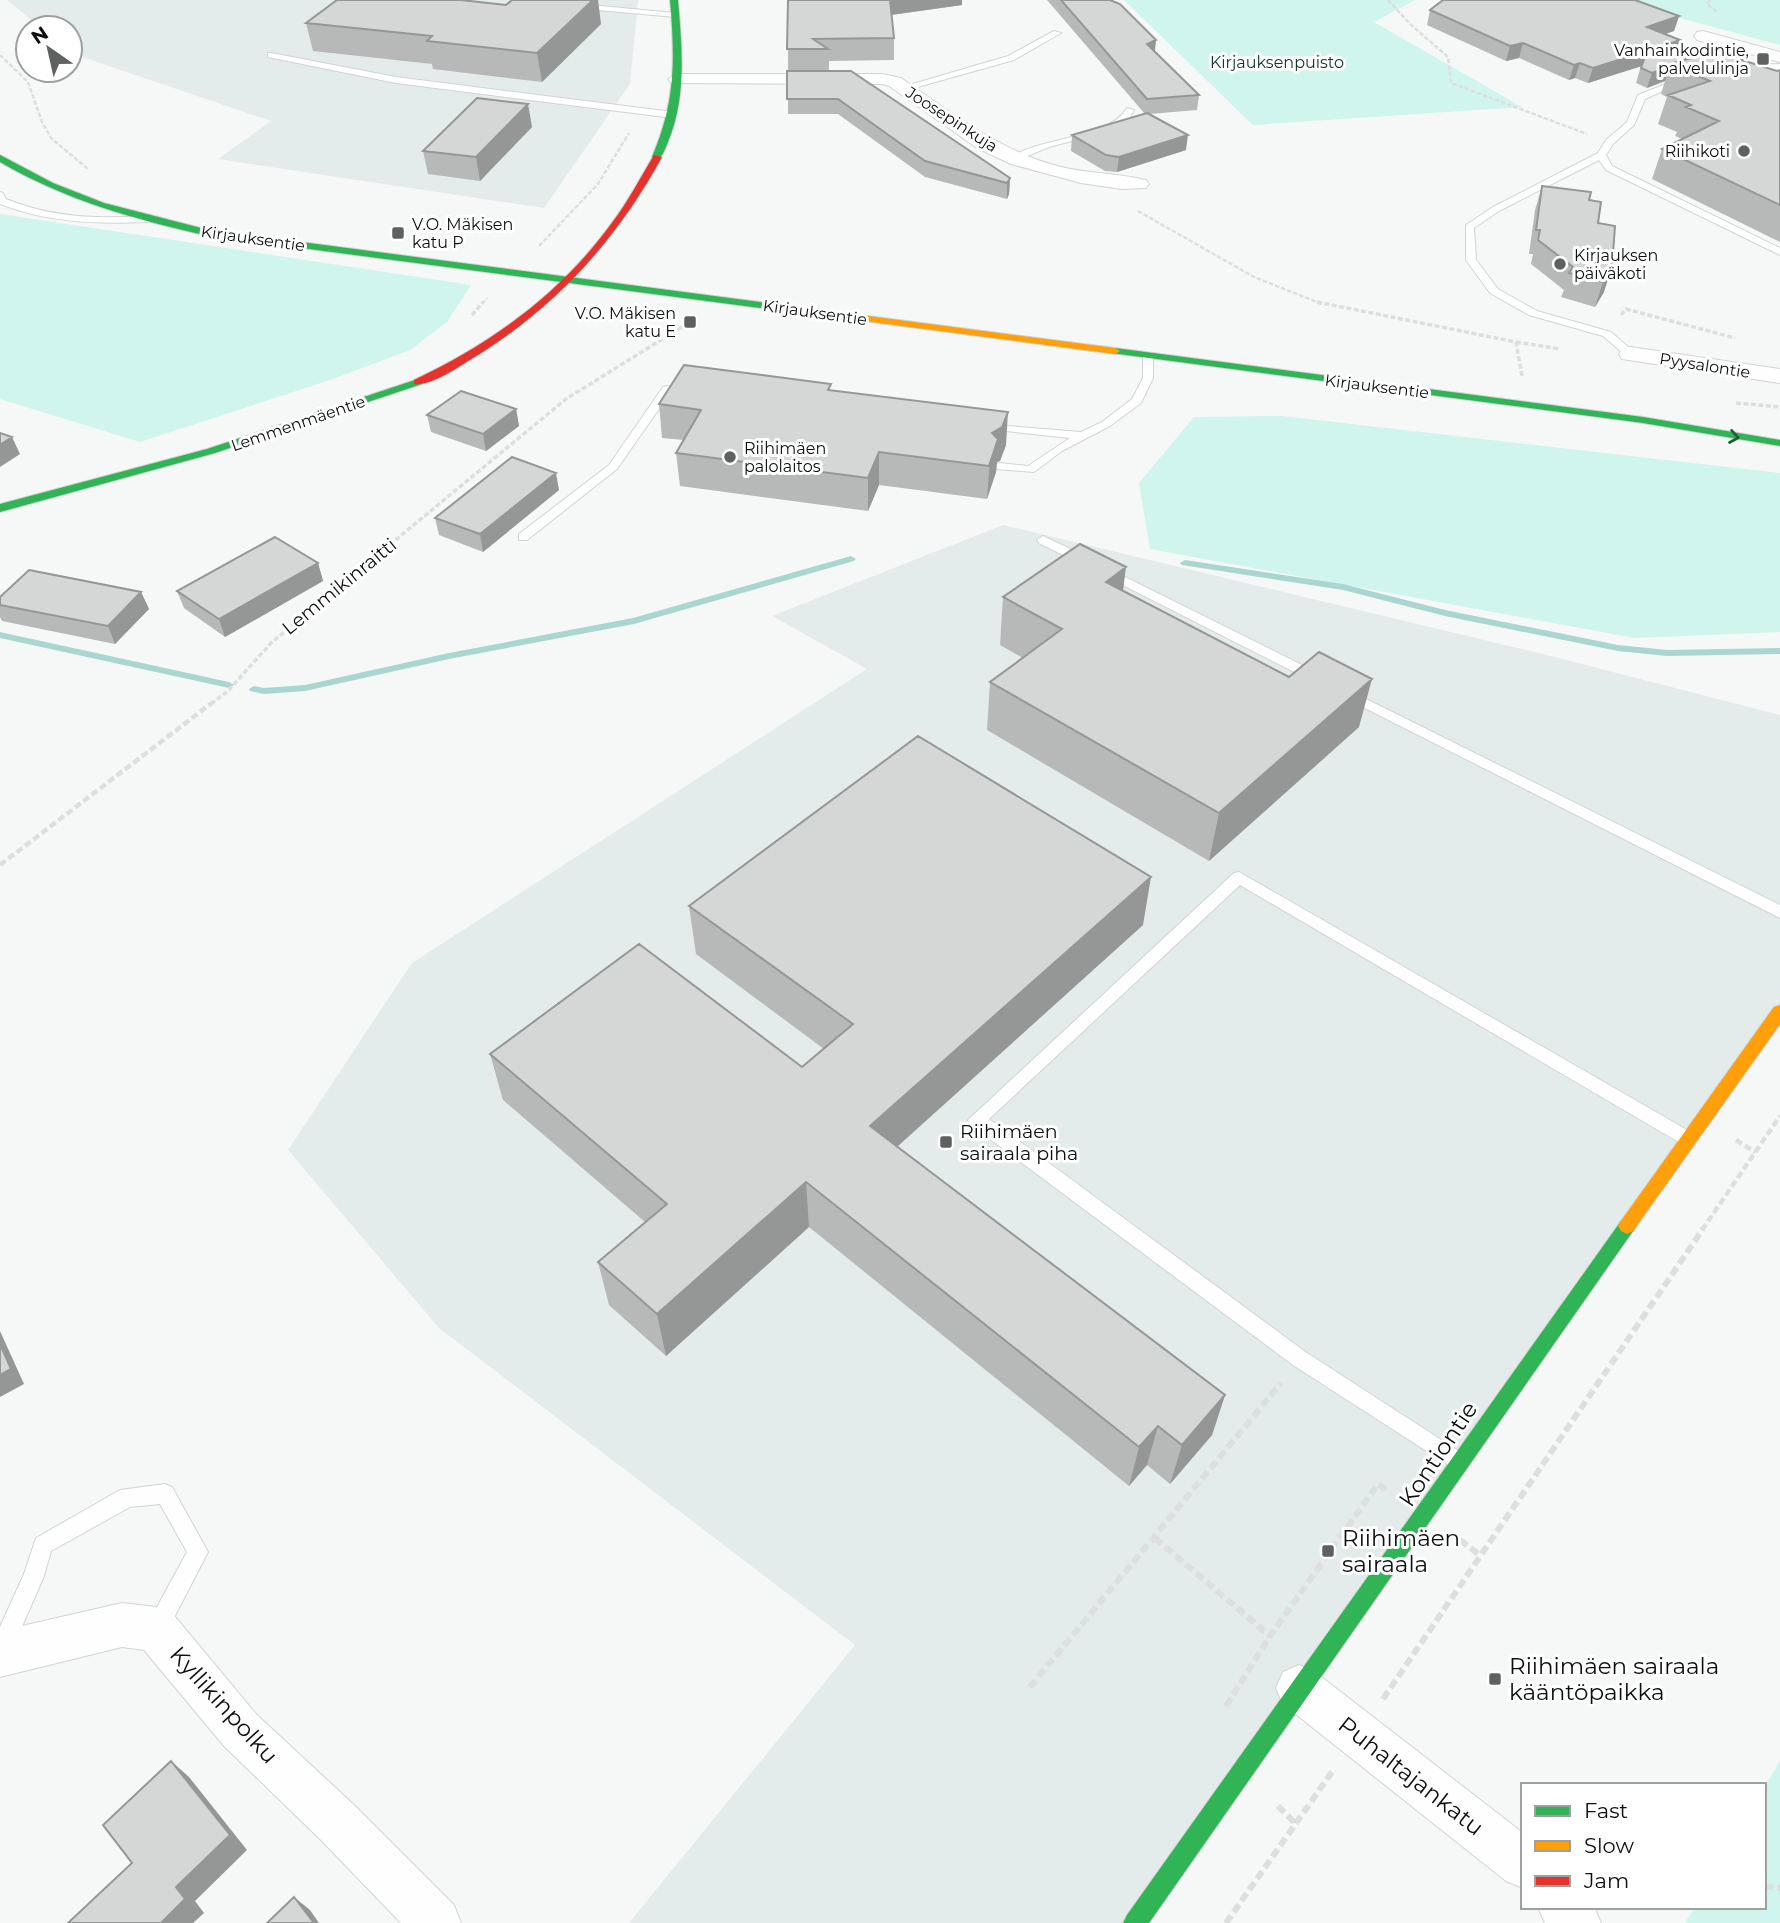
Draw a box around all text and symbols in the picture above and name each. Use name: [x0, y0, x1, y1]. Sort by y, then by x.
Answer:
north arrow: [14, 14, 84, 84]
text: N: [27, 21, 53, 49]
place label: Vanhainkodintie, palvelulinja: [1614, 41, 1749, 78]
marker: Vanhainkodintie, palvelulinja: [1755, 51, 1771, 67]
park label: Kirjauksenpuisto: [1210, 53, 1344, 72]
street label: Joosepinkuja: [901, 82, 1001, 156]
place label: Riihikoti: [1665, 142, 1730, 161]
marker: Riihikoti: [1736, 143, 1752, 159]
place label: V.O. Mäkisen katu P: [412, 215, 513, 252]
street label: Kirjauksentie: [200, 222, 306, 255]
marker: V.O. Mäkisen katu P: [390, 225, 406, 241]
place label: Kirjauksen päiväkoti: [1574, 246, 1658, 283]
marker: Kirjauksen päiväkoti: [1552, 256, 1568, 272]
street label: Kirjauksentie: [762, 296, 868, 329]
place label: V.O. Mäkisen katu E: [575, 304, 676, 341]
marker: V.O. Mäkisen katu E: [682, 314, 698, 330]
street label: Pyysalontie: [1658, 349, 1752, 382]
street label: Kirjauksentie: [1324, 371, 1430, 402]
street label: Lemmenmäentie: [229, 392, 368, 455]
one-way arrow: [1728, 429, 1740, 444]
place label: Riihimäen palolaitos: [744, 439, 826, 476]
marker: Riihimäen palolaitos: [722, 449, 738, 465]
street label: Lemmikinraitti: [277, 533, 401, 640]
place label: Riihimäen sairaala piha: [960, 1120, 1078, 1165]
marker: Riihimäen sairaala piha: [938, 1134, 954, 1150]
street label: Kontiontie: [1393, 1396, 1483, 1512]
place label: Riihimäen sairaala: [1342, 1524, 1460, 1578]
marker: Riihimäen sairaala: [1320, 1543, 1336, 1559]
street label: Kyllikinpolku: [164, 1641, 284, 1769]
place label: Riihimäen sairaala kääntöpaikka: [1509, 1652, 1719, 1706]
marker: Riihimäen sairaala kääntöpaikka: [1487, 1671, 1503, 1687]
street label: Puhaltajankatu: [1333, 1711, 1489, 1841]
legend: [1521, 1783, 1766, 1909]
text: Fast: [1584, 1798, 1628, 1823]
text: Slow: [1584, 1833, 1634, 1858]
text: Jam: [1583, 1868, 1629, 1893]

